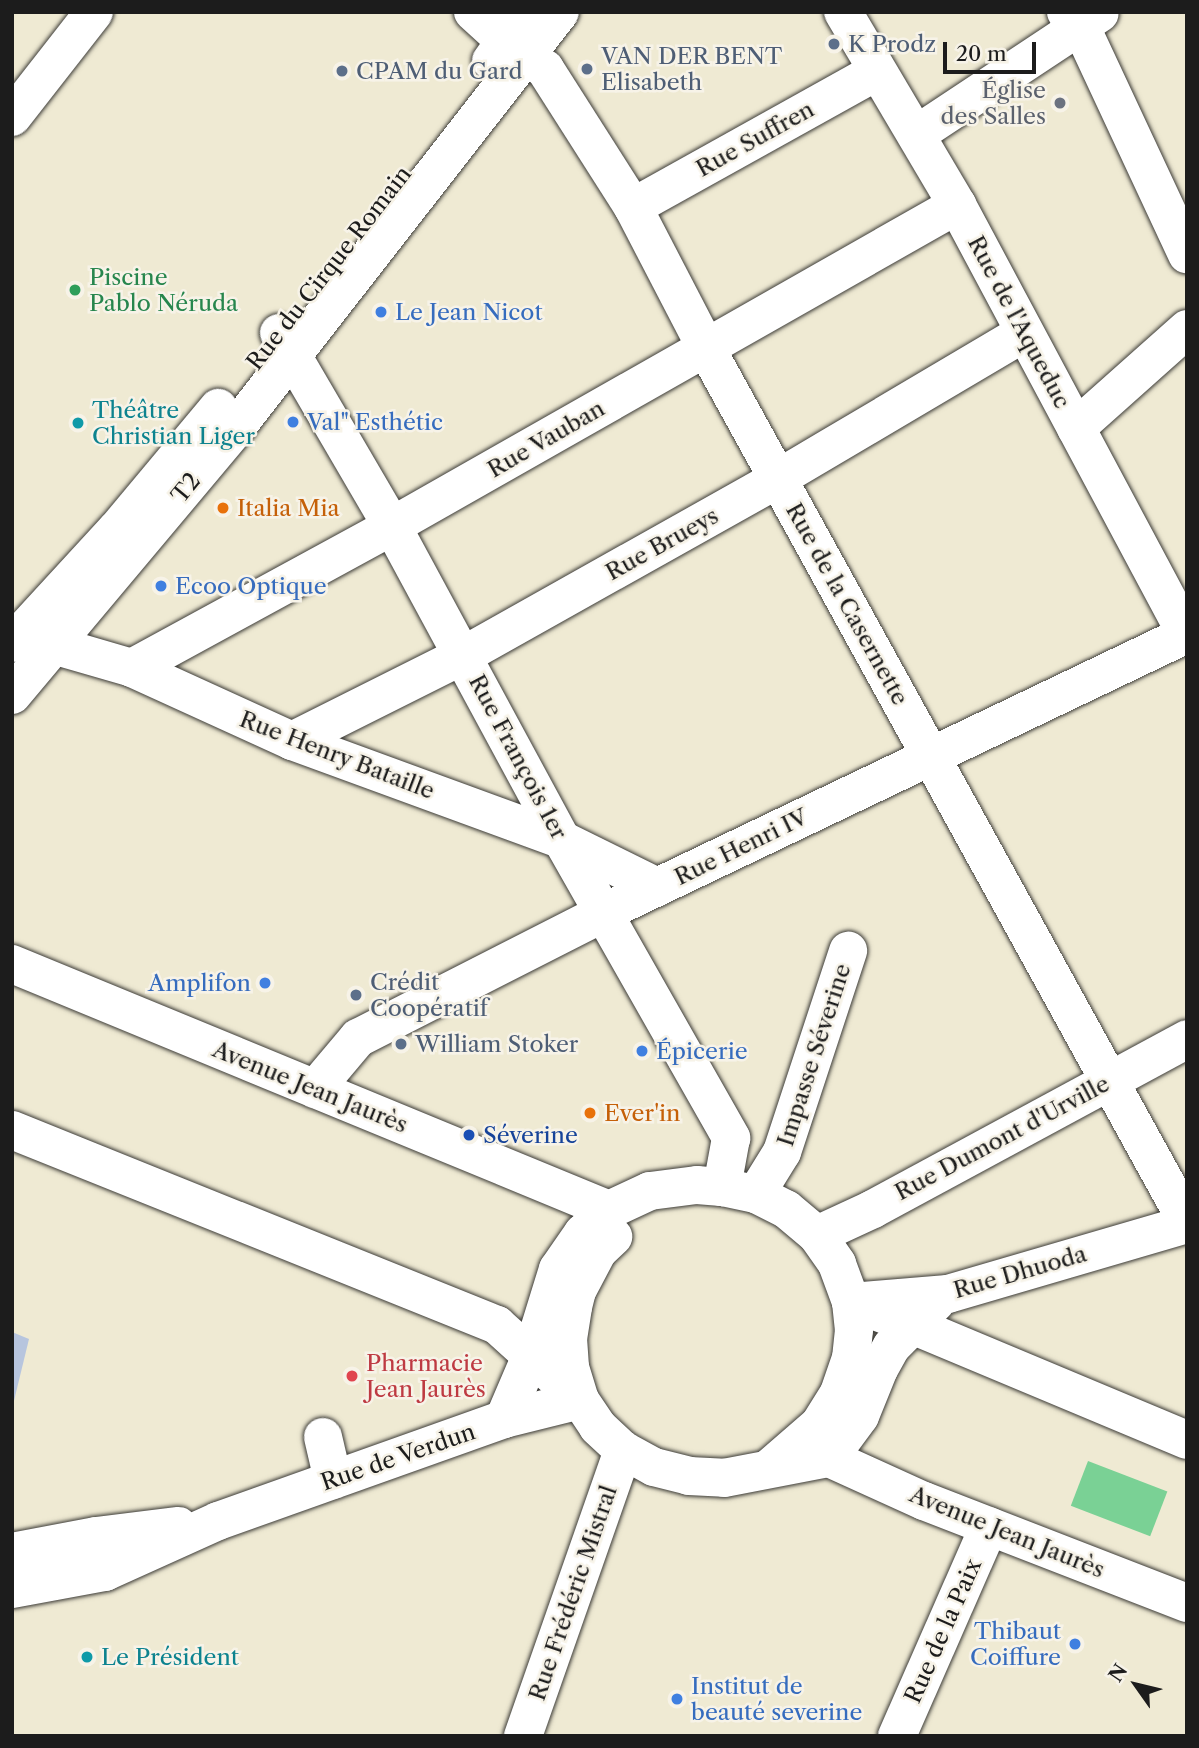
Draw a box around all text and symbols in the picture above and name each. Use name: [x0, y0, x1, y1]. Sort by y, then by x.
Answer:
scale bar: [947, 28, 1040, 72]
place label: K Prodz: [848, 30, 937, 58]
marker: K Prodz: [826, 36, 842, 52]
text: 20 m: [956, 41, 1007, 66]
place label: VAN DER BENT Elisabeth: [601, 42, 783, 96]
place label: CPAM du Gard: [356, 57, 522, 85]
marker: VAN DER BENT Elisabeth: [579, 61, 595, 77]
marker: CPAM du Gard: [334, 63, 350, 79]
place label: Église des Salles: [941, 76, 1046, 130]
street label: Rue Suffren: [691, 95, 819, 183]
marker: Église des Salles: [1052, 95, 1068, 111]
street label: Rue du Cirque Romain: [241, 161, 417, 375]
street label: Rue de l'Aqueduc: [962, 231, 1076, 413]
place label: Piscine Pablo Néruda: [89, 263, 238, 317]
marker: Piscine Pablo Néruda: [67, 282, 83, 298]
place label: Le Jean Nicot: [395, 298, 543, 326]
marker: Le Jean Nicot: [373, 304, 389, 320]
street label: Rue Vauban: [482, 394, 610, 484]
place label: Théâtre Christian Liger: [92, 396, 255, 450]
place label: Val" Esthétic: [307, 408, 443, 436]
marker: Val" Esthétic: [285, 414, 301, 430]
marker: Théâtre Christian Liger: [70, 415, 86, 431]
street label: T2: [166, 467, 206, 509]
place label: Italia Mia: [237, 494, 340, 522]
street label: Rue de la Casernette: [780, 498, 914, 710]
marker: Italia Mia: [215, 500, 231, 516]
street label: Rue Brueys: [601, 502, 723, 586]
place label: Ecoo Optique: [175, 572, 327, 600]
marker: Ecoo Optique: [153, 578, 169, 594]
street label: Rue François 1er: [463, 670, 573, 844]
street label: Rue Henry Bataille: [235, 705, 439, 805]
street label: Rue Henri IV: [670, 803, 812, 891]
street label: Impasse Séverine: [771, 960, 857, 1150]
place label: Crédit Coopératif: [370, 968, 488, 1022]
place label: Amplifon: [148, 969, 251, 997]
marker: Amplifon: [257, 975, 273, 991]
marker: Crédit Coopératif: [348, 987, 364, 1003]
place label: William Stoker: [415, 1030, 578, 1058]
street label: Avenue Jean Jaurès: [209, 1035, 411, 1139]
marker: William Stoker: [393, 1036, 409, 1052]
place label: Épicerie: [656, 1037, 748, 1065]
marker: Épicerie: [634, 1043, 650, 1059]
street label: Rue Dumont d'Urville: [890, 1070, 1114, 1206]
place label: Ever'in: [604, 1099, 681, 1127]
marker: Ever'in: [582, 1105, 598, 1121]
place label: Séverine: [483, 1121, 578, 1149]
marker: Séverine: [461, 1127, 477, 1143]
street label: Rue Dhuoda: [950, 1240, 1090, 1304]
place label: Pharmacie Jean Jaurès: [366, 1349, 486, 1403]
marker: Pharmacie Jean Jaurès: [344, 1368, 360, 1384]
street label: Rue de Verdun: [317, 1418, 479, 1496]
street label: Avenue Jean Jaurès: [906, 1480, 1108, 1584]
street label: Rue Frédéric Mistral: [523, 1482, 623, 1704]
street label: Rue de la Paix: [899, 1554, 987, 1708]
place label: Thibaut Coiffure: [970, 1617, 1061, 1671]
marker: Thibaut Coiffure: [1067, 1636, 1083, 1652]
place label: Le Président: [101, 1643, 239, 1671]
marker: Le Président: [79, 1649, 95, 1665]
north arrow: [1101, 1650, 1171, 1720]
text: N: [1104, 1660, 1132, 1686]
place label: Institut de beauté severine: [691, 1672, 862, 1726]
marker: Institut de beauté severine: [669, 1691, 685, 1707]

